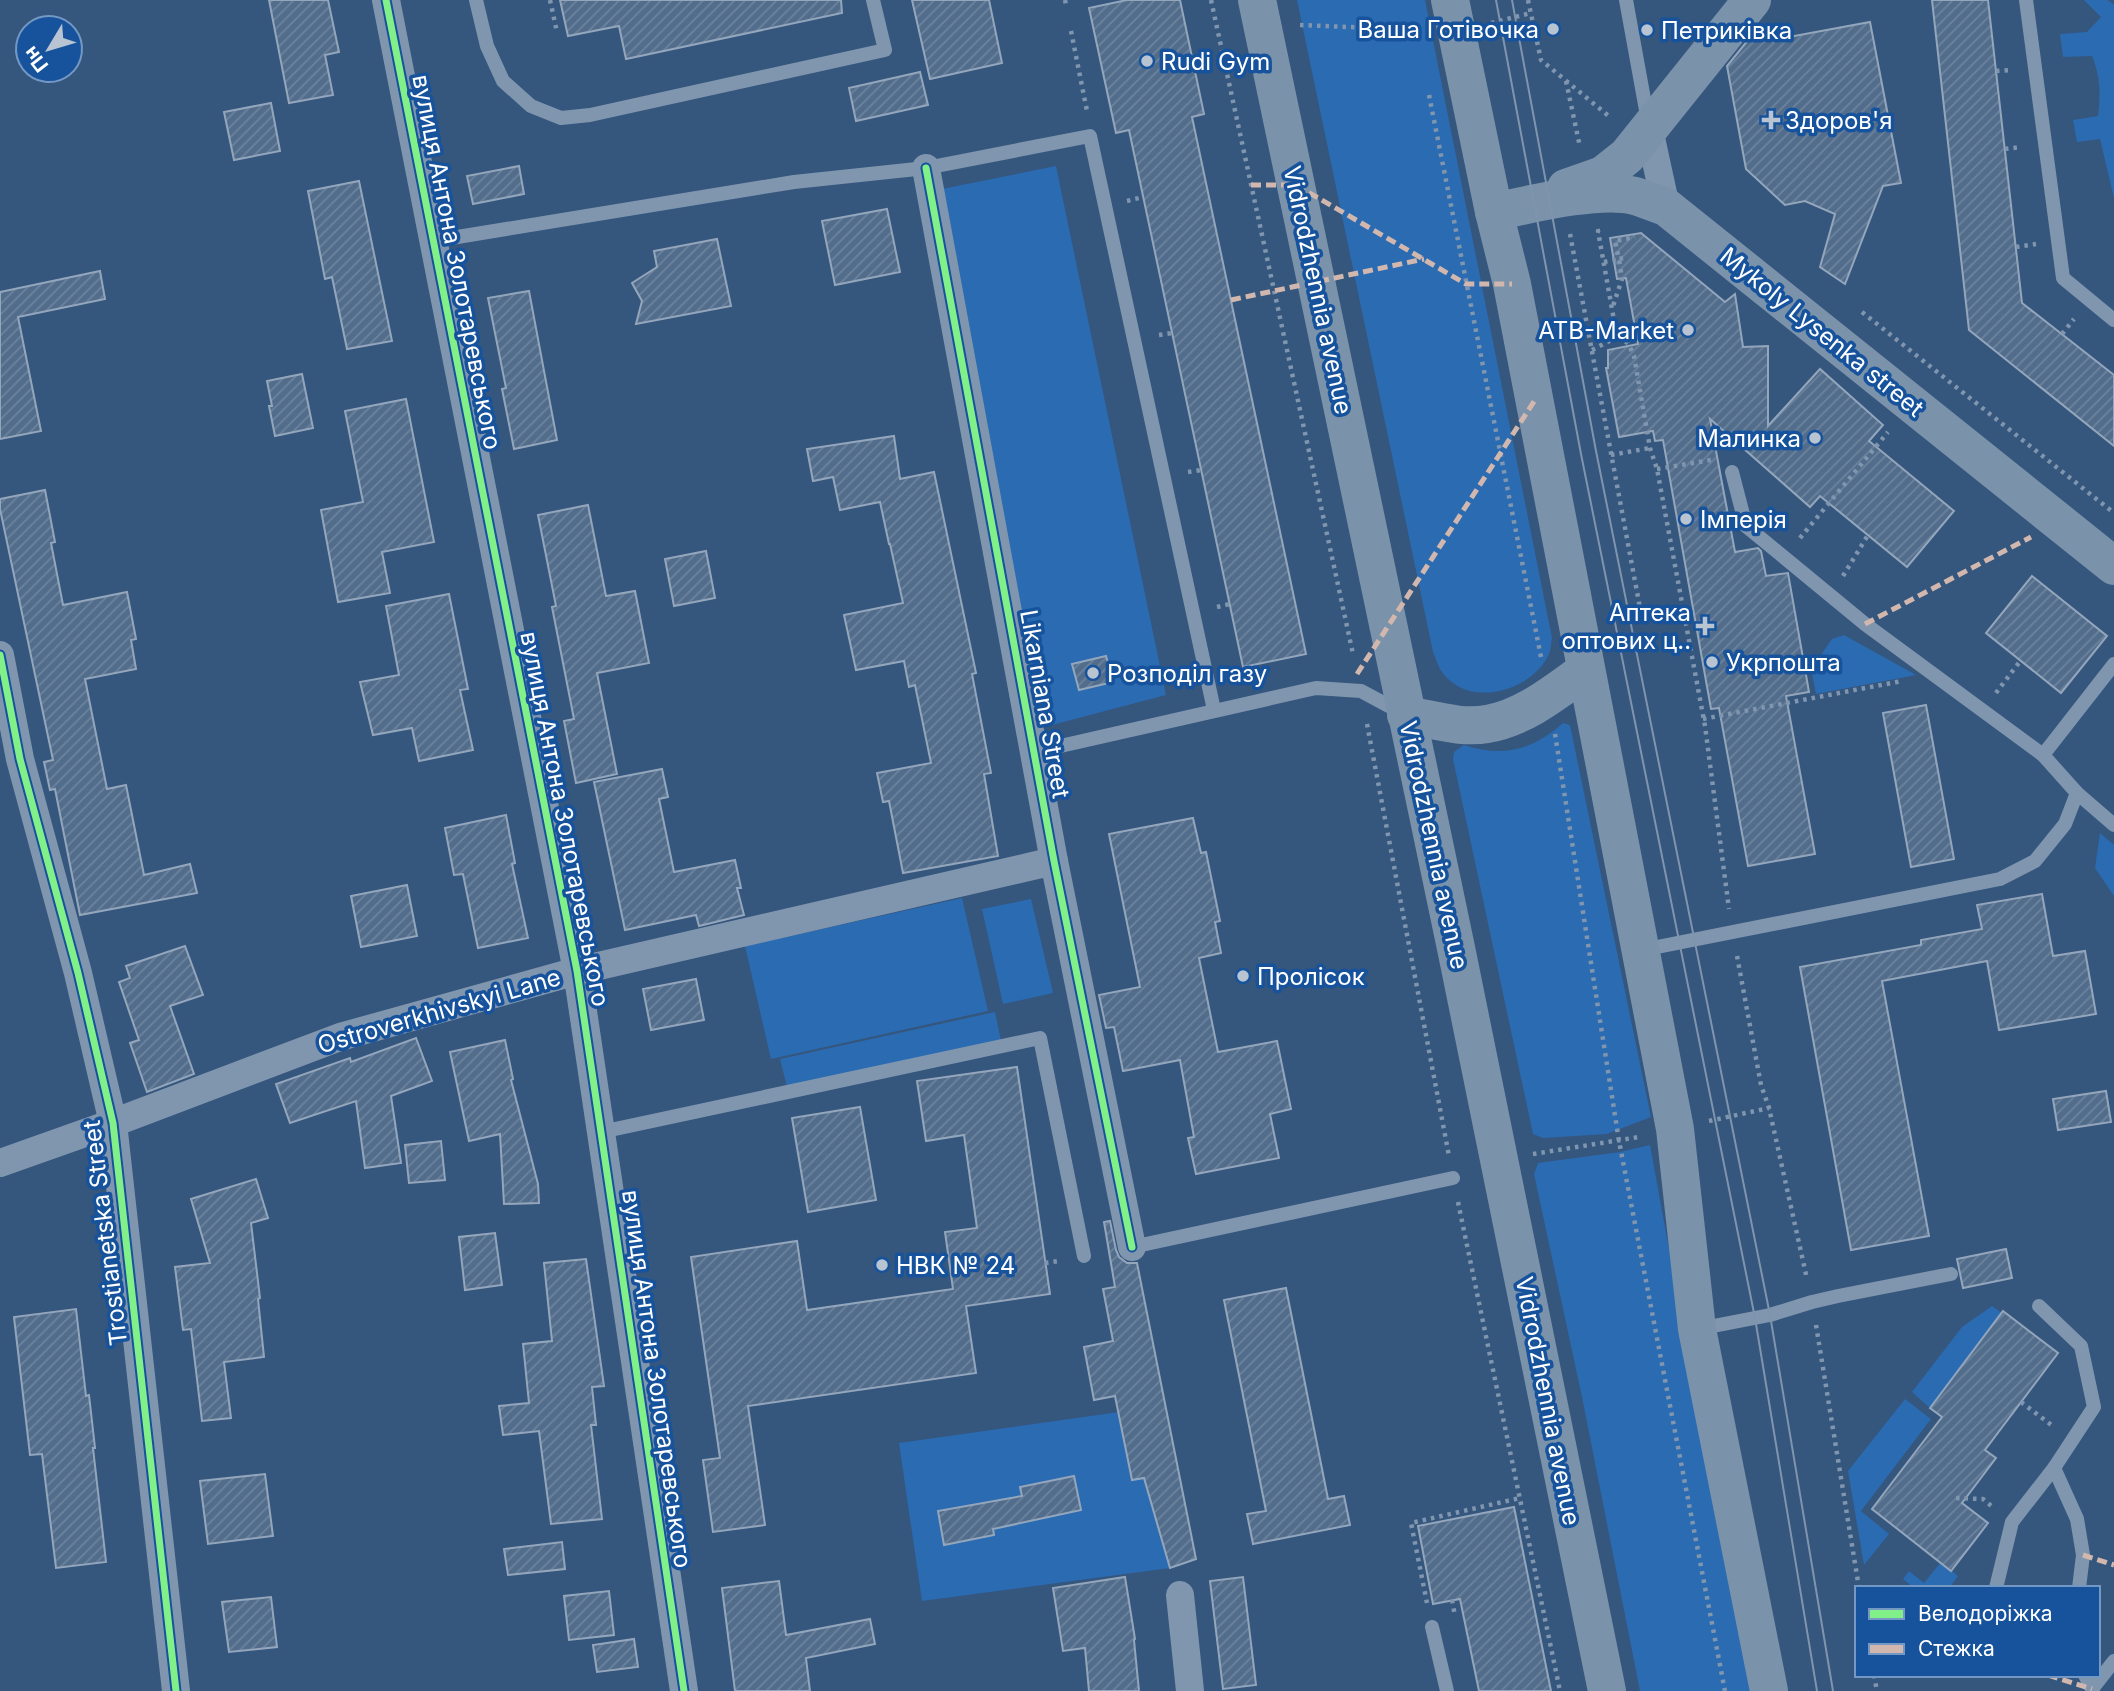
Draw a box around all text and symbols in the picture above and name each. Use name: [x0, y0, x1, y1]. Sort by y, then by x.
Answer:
north arrow: [14, 14, 84, 84]
place label: Ваша Готівочка: [1358, 15, 1539, 44]
place label: Петриківка: [1661, 16, 1792, 45]
marker: Ваша Готівочка: [1545, 21, 1561, 37]
marker: Петриківка: [1639, 22, 1655, 38]
text: Пн: [19, 42, 53, 76]
place label: Rudi Gym: [1161, 47, 1270, 76]
marker: Rudi Gym: [1139, 53, 1155, 69]
street label: вулиця Антона Золотаревського: [406, 72, 508, 452]
place label: Здоров'я: [1785, 106, 1892, 135]
marker: Здоров'я: [1763, 112, 1779, 128]
street label: Vidrodzhennia avenue: [1278, 163, 1358, 417]
street label: Mykoly Lysenka street: [1714, 241, 1930, 423]
place label: ATB-Market: [1538, 316, 1674, 345]
marker: ATB-Market: [1680, 322, 1696, 338]
place label: Малинка: [1697, 424, 1801, 453]
marker: Малинка: [1807, 430, 1823, 446]
place label: Імперія: [1700, 505, 1787, 534]
marker: Імперія: [1678, 511, 1694, 527]
place label: Аптека оптових ц‥: [1562, 598, 1691, 655]
street label: Likarniana Street: [1014, 607, 1076, 801]
marker: Аптека оптових ц‥: [1697, 618, 1713, 634]
street label: вулиця Антона Золотаревського: [514, 629, 616, 1009]
place label: Укрпошта: [1726, 648, 1841, 677]
marker: Укрпошта: [1704, 654, 1720, 670]
place label: Розподіл газу: [1107, 659, 1267, 688]
marker: Розподіл газу: [1085, 665, 1101, 681]
street label: Vidrodzhennia avenue: [1394, 718, 1474, 972]
street label: Ostroverkhivskyi Lane: [314, 962, 564, 1060]
place label: Пролісок: [1257, 962, 1365, 991]
marker: Пролісок: [1235, 968, 1251, 984]
street label: Trostianetska Street: [77, 1119, 133, 1347]
street label: вулиця Антона Золотаревського: [616, 1188, 698, 1570]
place label: НВК № 24: [896, 1251, 1015, 1280]
marker: НВК № 24: [874, 1257, 890, 1273]
street label: Vidrodzhennia avenue: [1510, 1274, 1586, 1528]
legend: [1855, 1586, 2100, 1677]
text: Велодоріжка: [1918, 1601, 2053, 1626]
text: Стежка: [1918, 1636, 1995, 1661]

